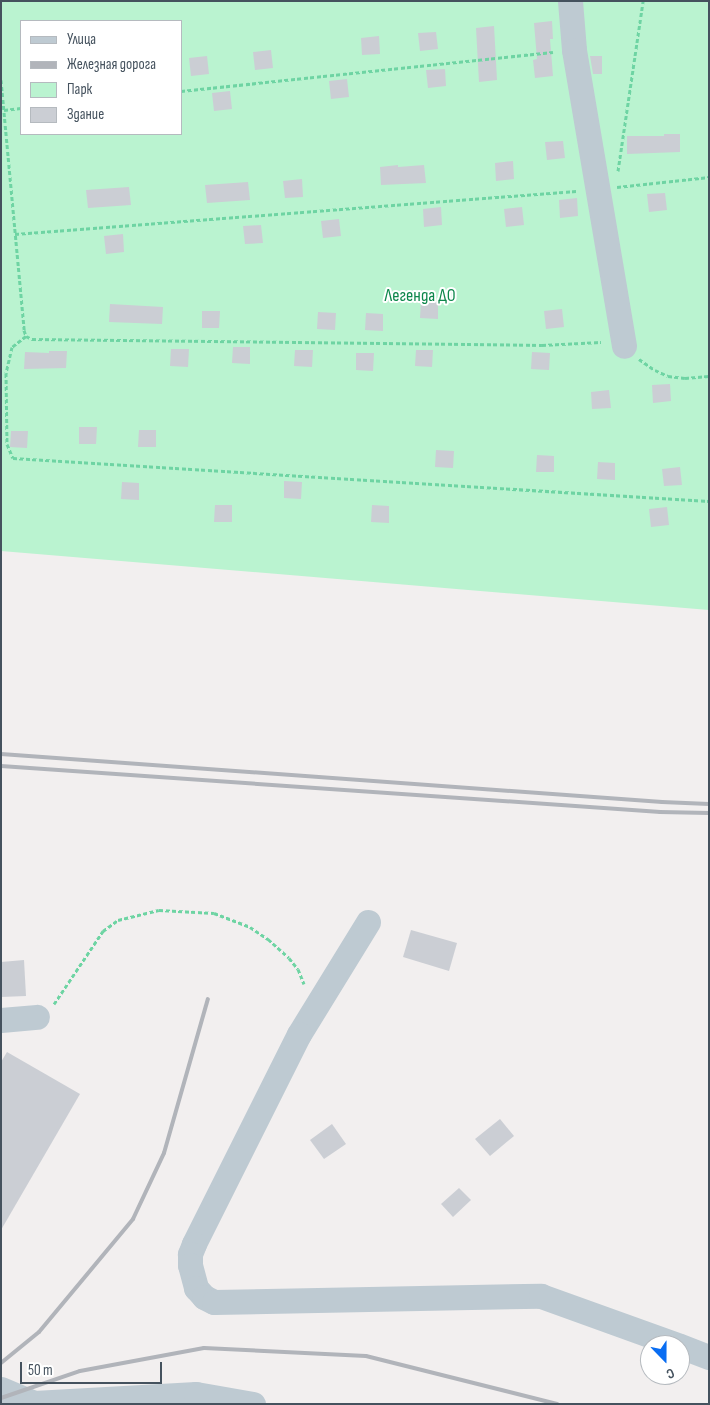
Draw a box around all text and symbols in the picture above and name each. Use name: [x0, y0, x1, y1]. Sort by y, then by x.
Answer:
legend: [20, 20, 182, 135]
text: Улица: [67, 30, 96, 49]
text: Железная дорога: [67, 55, 156, 74]
text: Парк: [67, 80, 92, 99]
text: Здание: [67, 105, 104, 124]
park label: Легенда ДО: [384, 285, 456, 307]
north arrow: [640, 1335, 690, 1385]
scale bar: [22, 1352, 165, 1384]
text: 50 m: [28, 1361, 53, 1380]
text: С: [664, 1364, 677, 1383]

